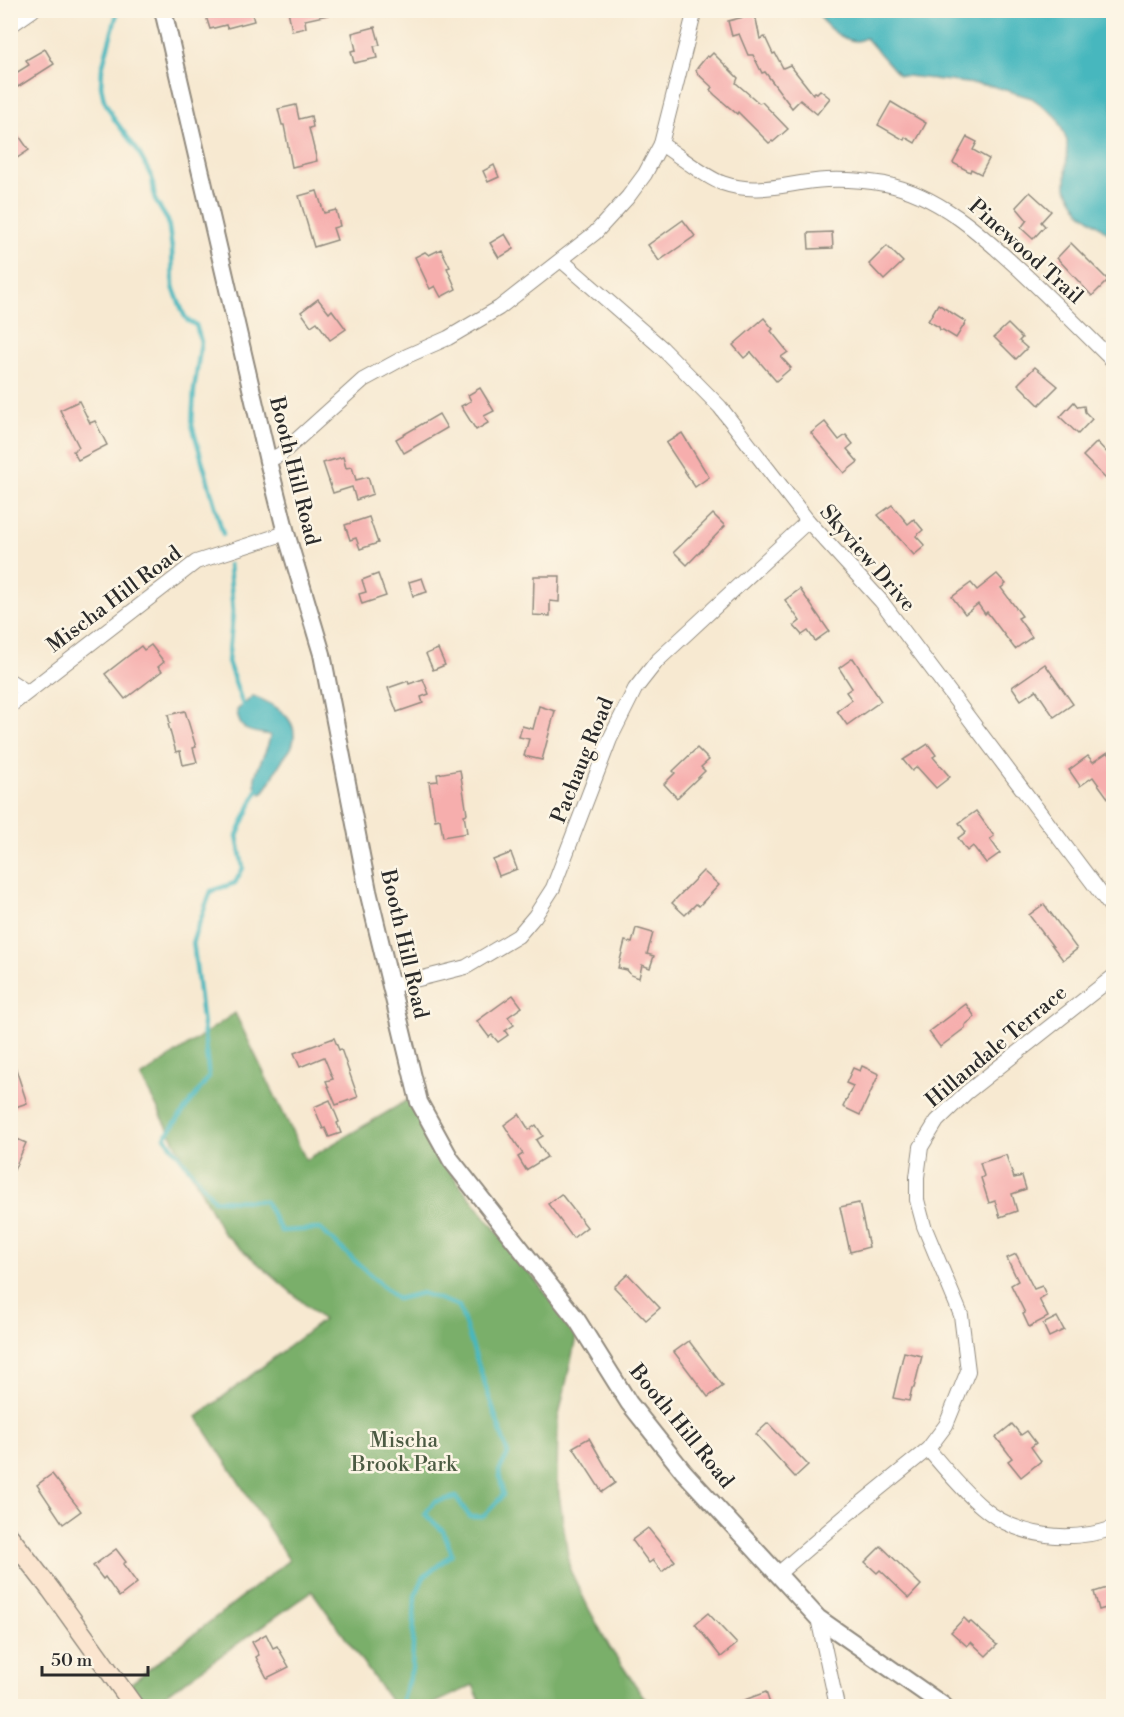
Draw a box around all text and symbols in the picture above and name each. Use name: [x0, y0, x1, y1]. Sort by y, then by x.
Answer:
street label: Pinewood Trail: [963, 194, 1088, 310]
street label: Booth Hill Road: [263, 393, 325, 548]
street label: Skyview Drive: [814, 500, 921, 617]
street label: Mischa Hill Road: [42, 541, 187, 659]
street label: Pachaug Road: [546, 694, 620, 827]
street label: Booth Hill Road: [374, 866, 434, 1021]
street label: Hillandale Terrace: [921, 980, 1073, 1114]
street label: Booth Hill Road: [623, 1359, 739, 1494]
park label: Mischa Brook Park: [350, 1428, 458, 1478]
scale bar: [42, 1639, 148, 1677]
text: 50 m: [51, 1649, 93, 1672]

